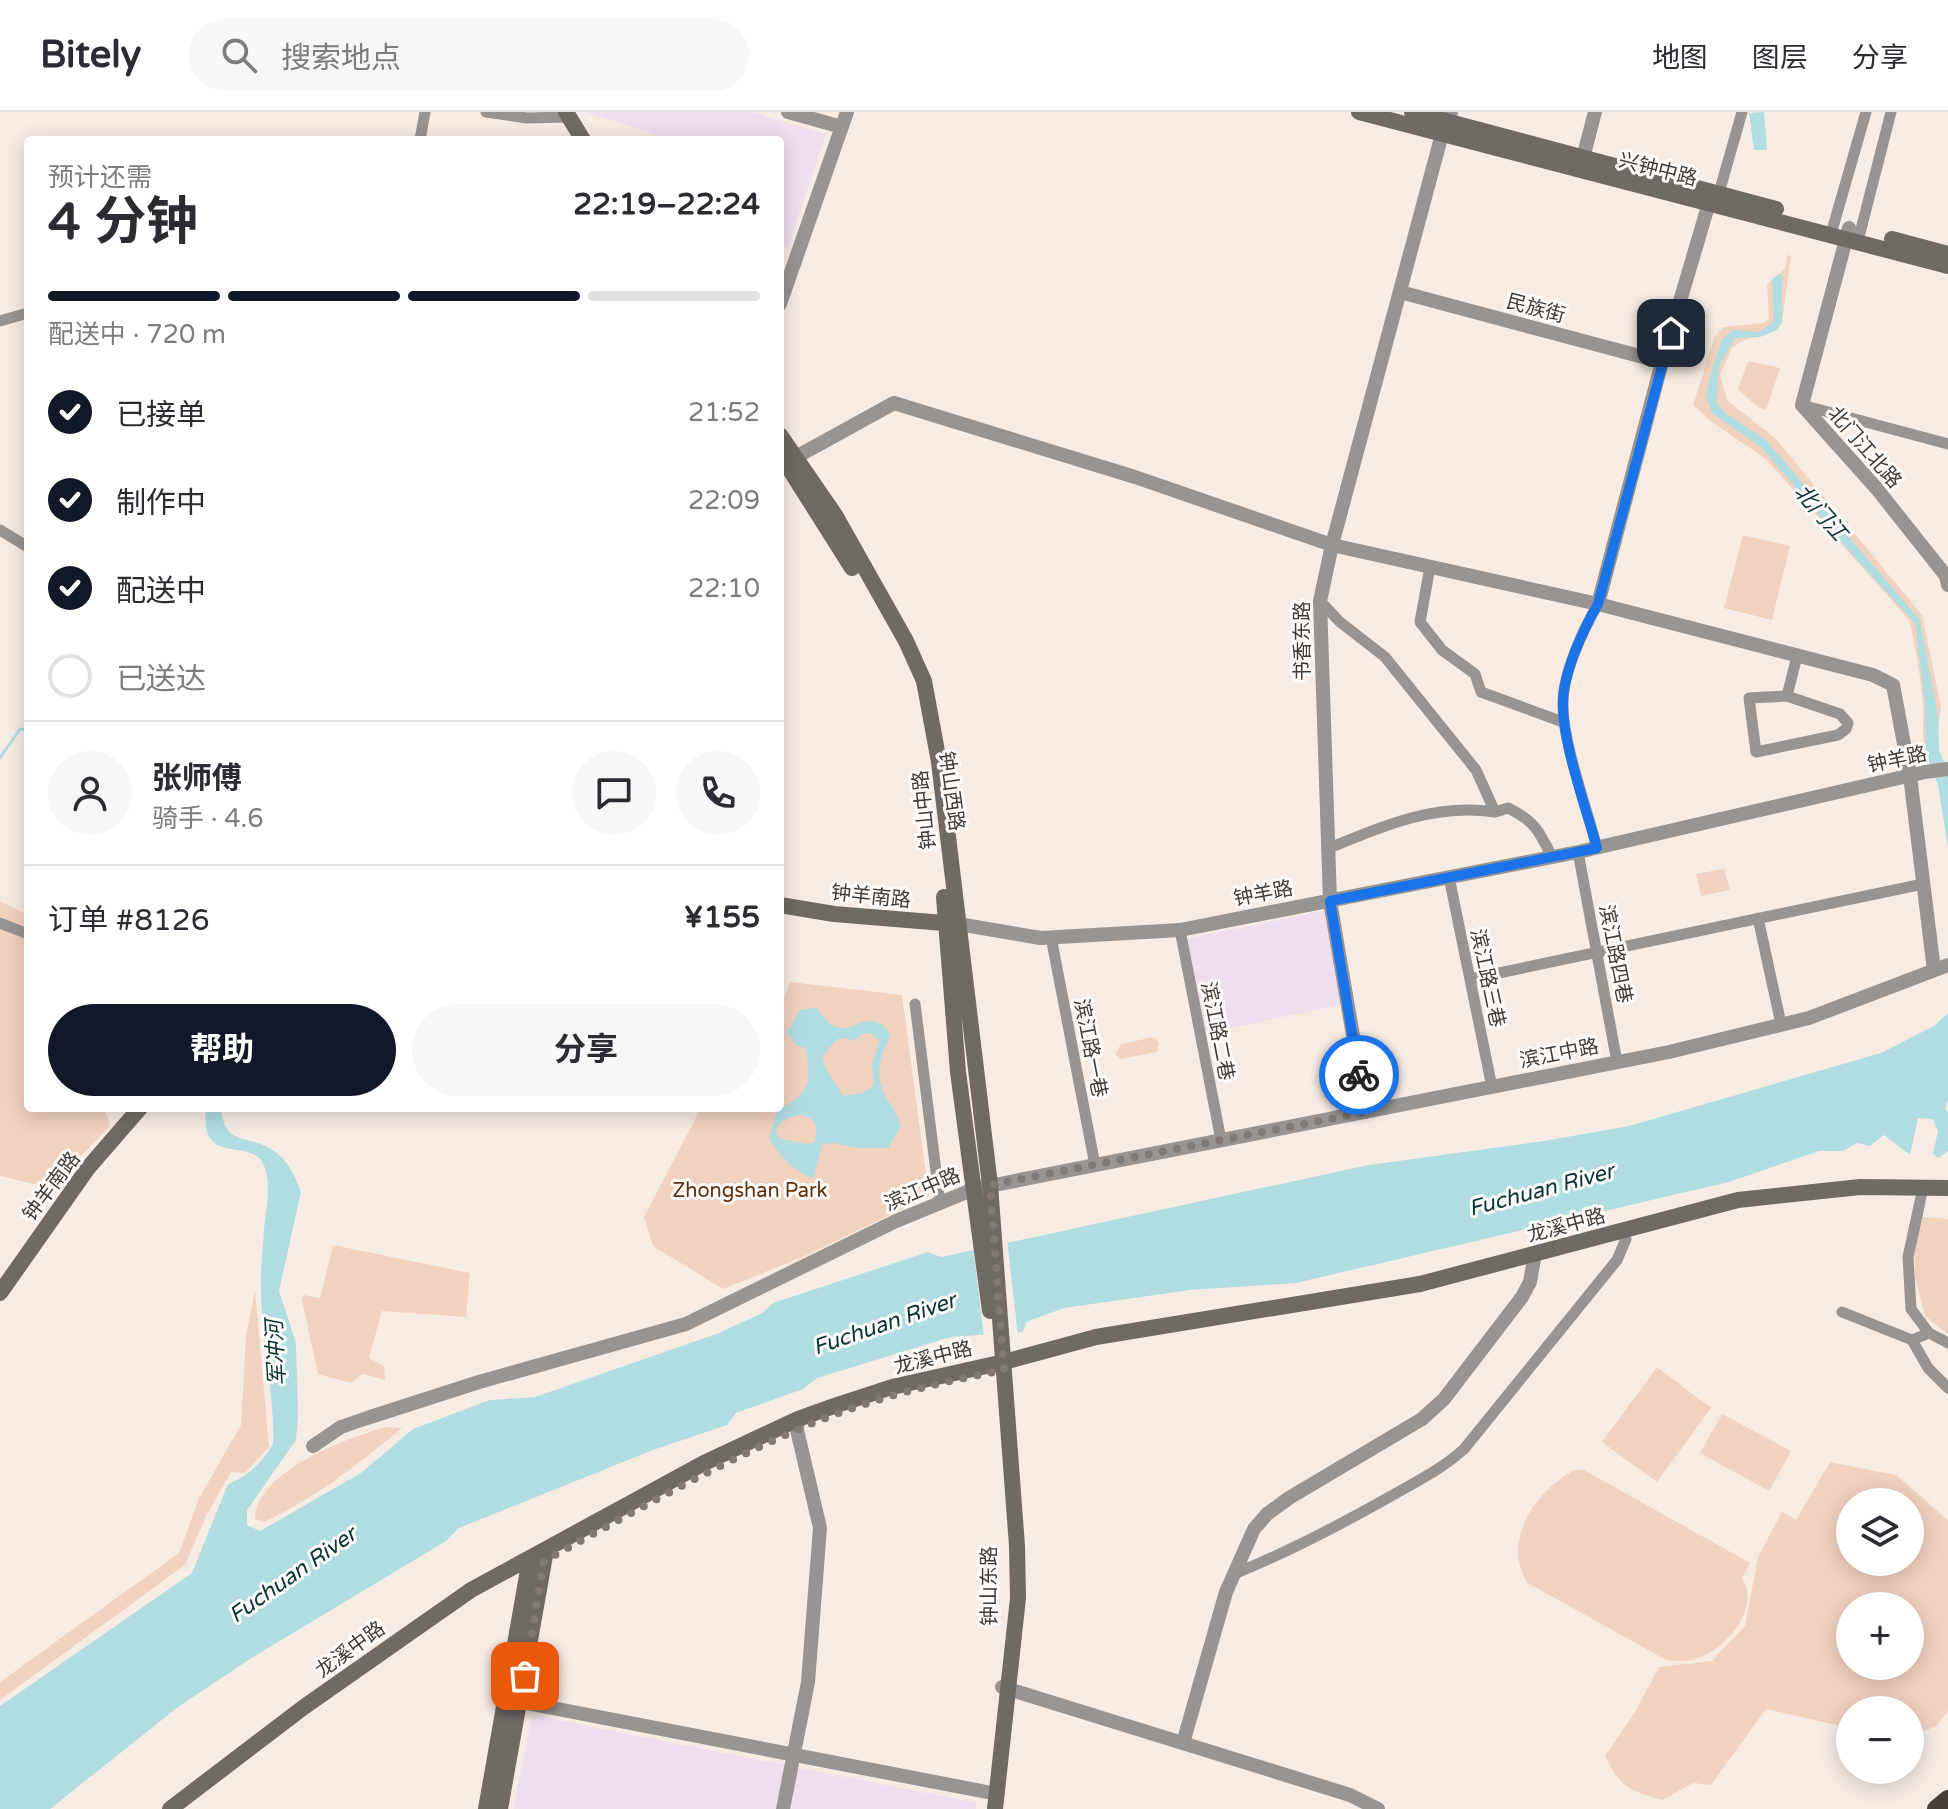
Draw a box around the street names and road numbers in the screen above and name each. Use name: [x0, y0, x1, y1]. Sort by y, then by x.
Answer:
street label: 兴钟中路: [1616, 149, 1699, 191]
street label: 民族街: [1504, 290, 1568, 328]
street label: 北门江北路: [1822, 402, 1906, 493]
street label: 书香东路: [1291, 601, 1315, 681]
street label: 钟羊路: [1865, 742, 1929, 778]
street label: 钟山西路: [934, 750, 968, 832]
street label: 钟山中路: [909, 769, 941, 851]
street label: 钟羊路: [1231, 876, 1295, 911]
street label: 钟羊南路: [830, 881, 912, 913]
street label: 滨江路四巷: [1594, 903, 1636, 1006]
street label: 滨江路三巷: [1465, 927, 1509, 1030]
street label: 滨江路二巷: [1196, 980, 1238, 1083]
street label: 滨江路一巷: [1069, 997, 1111, 1100]
street label: 滨江中路: [1518, 1035, 1601, 1073]
street label: 钟羊南路: [18, 1147, 85, 1226]
street label: 滨江中路: [881, 1163, 964, 1217]
street label: 龙溪中路: [1525, 1204, 1608, 1248]
street label: 龙溪中路: [892, 1337, 975, 1379]
street label: 钟山东路: [978, 1546, 1002, 1626]
street label: 龙溪中路: [311, 1617, 390, 1683]

